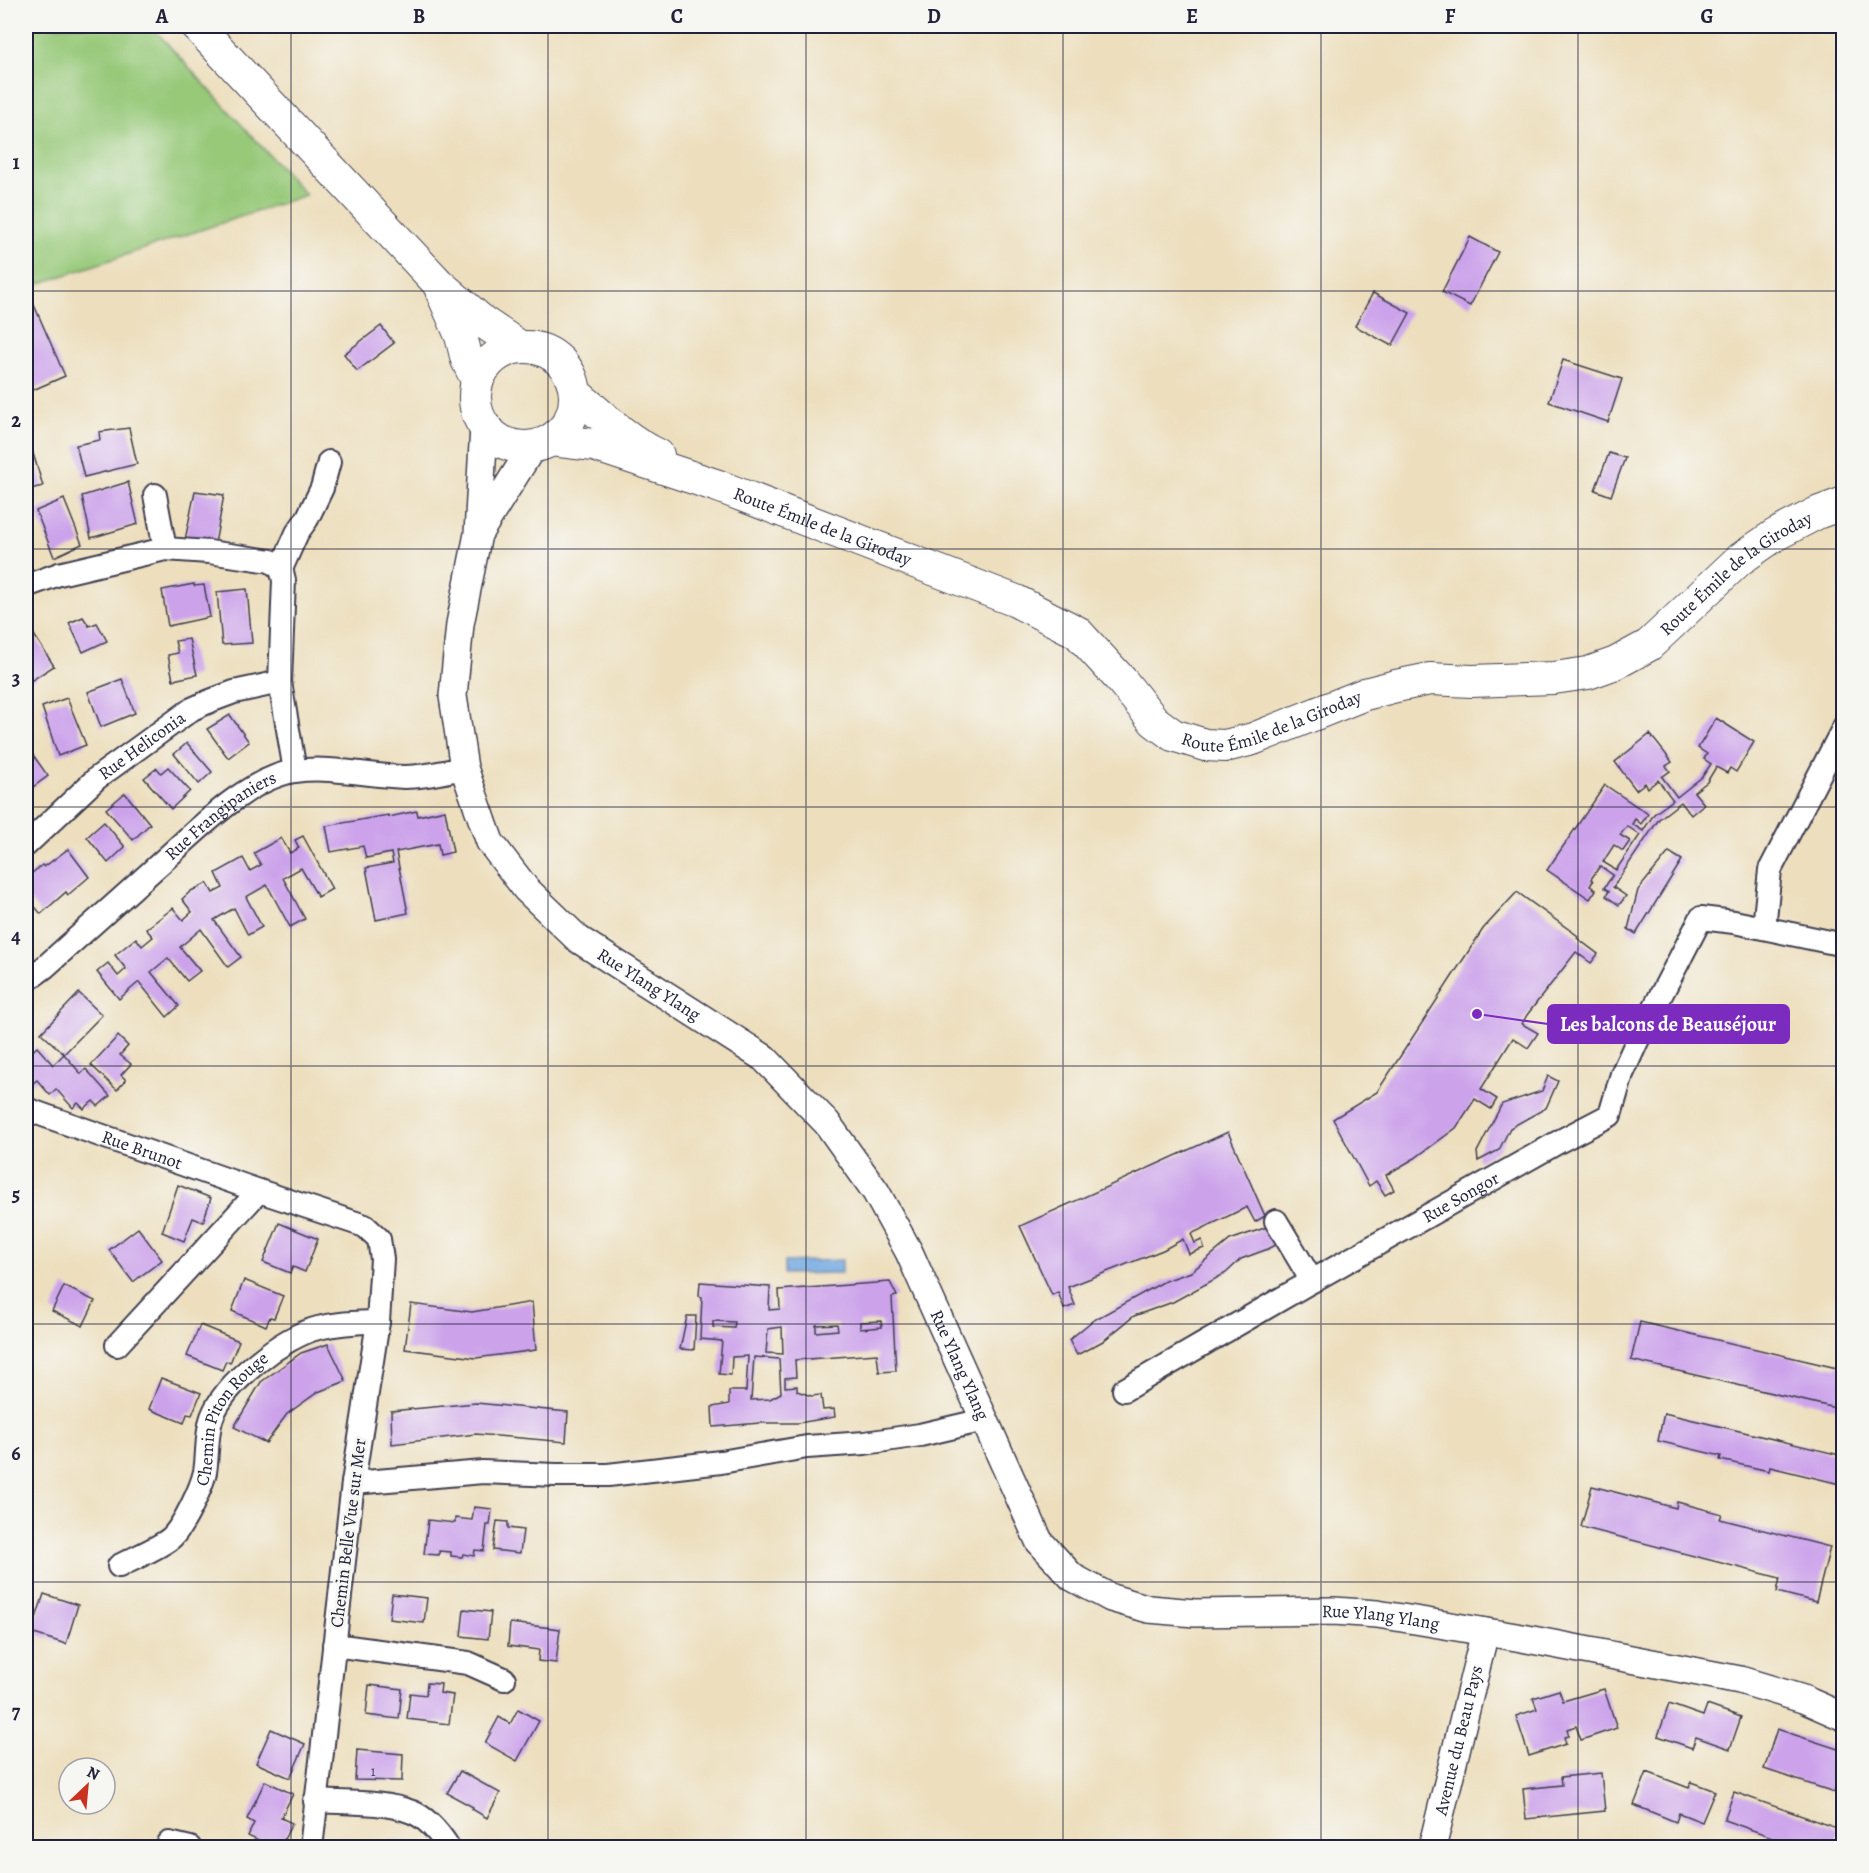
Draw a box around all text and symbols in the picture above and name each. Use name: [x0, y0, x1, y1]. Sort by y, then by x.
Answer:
text: A: [155, 3, 169, 30]
text: B: [413, 3, 425, 30]
text: C: [671, 3, 683, 30]
text: D: [927, 3, 941, 30]
text: E: [1186, 3, 1198, 30]
text: F: [1445, 3, 1456, 30]
text: G: [1700, 3, 1714, 30]
text: 1: [12, 149, 20, 176]
text: 2: [11, 407, 21, 434]
street label: Route Émile de la Giroday: [730, 481, 916, 572]
street label: Route Émile de la Giroday: [1654, 505, 1817, 641]
text: 3: [12, 665, 20, 692]
street label: Route Émile de la Giroday: [1178, 684, 1366, 758]
street label: Rue Heliconia: [93, 705, 191, 785]
street label: Rue Frangipaniers: [159, 765, 280, 866]
text: 4: [11, 923, 21, 950]
street label: Rue Ylang Ylang: [592, 942, 705, 1026]
callout: Les balcons de Beauséjour: [1548, 1005, 1789, 1043]
text: Les balcons de Beauséjour: [1560, 1011, 1776, 1038]
street label: Rue Brunot: [98, 1125, 186, 1175]
street label: Rue Songor: [1418, 1166, 1504, 1228]
text: 5: [12, 1181, 20, 1208]
street label: Rue Ylang Ylang: [924, 1306, 995, 1424]
street label: Chemin Piton Rouge: [189, 1346, 273, 1489]
street label: Chemin Belle Vue sur Mer: [324, 1437, 372, 1629]
text: 6: [11, 1440, 21, 1467]
street label: Rue Ylang Ylang: [1321, 1599, 1441, 1636]
street label: Avenue du Beau Pays: [1428, 1663, 1488, 1819]
text: 7: [12, 1698, 21, 1725]
north arrow: [57, 1756, 117, 1816]
text: N: [83, 1761, 104, 1786]
house number: 1: [370, 1761, 376, 1781]

